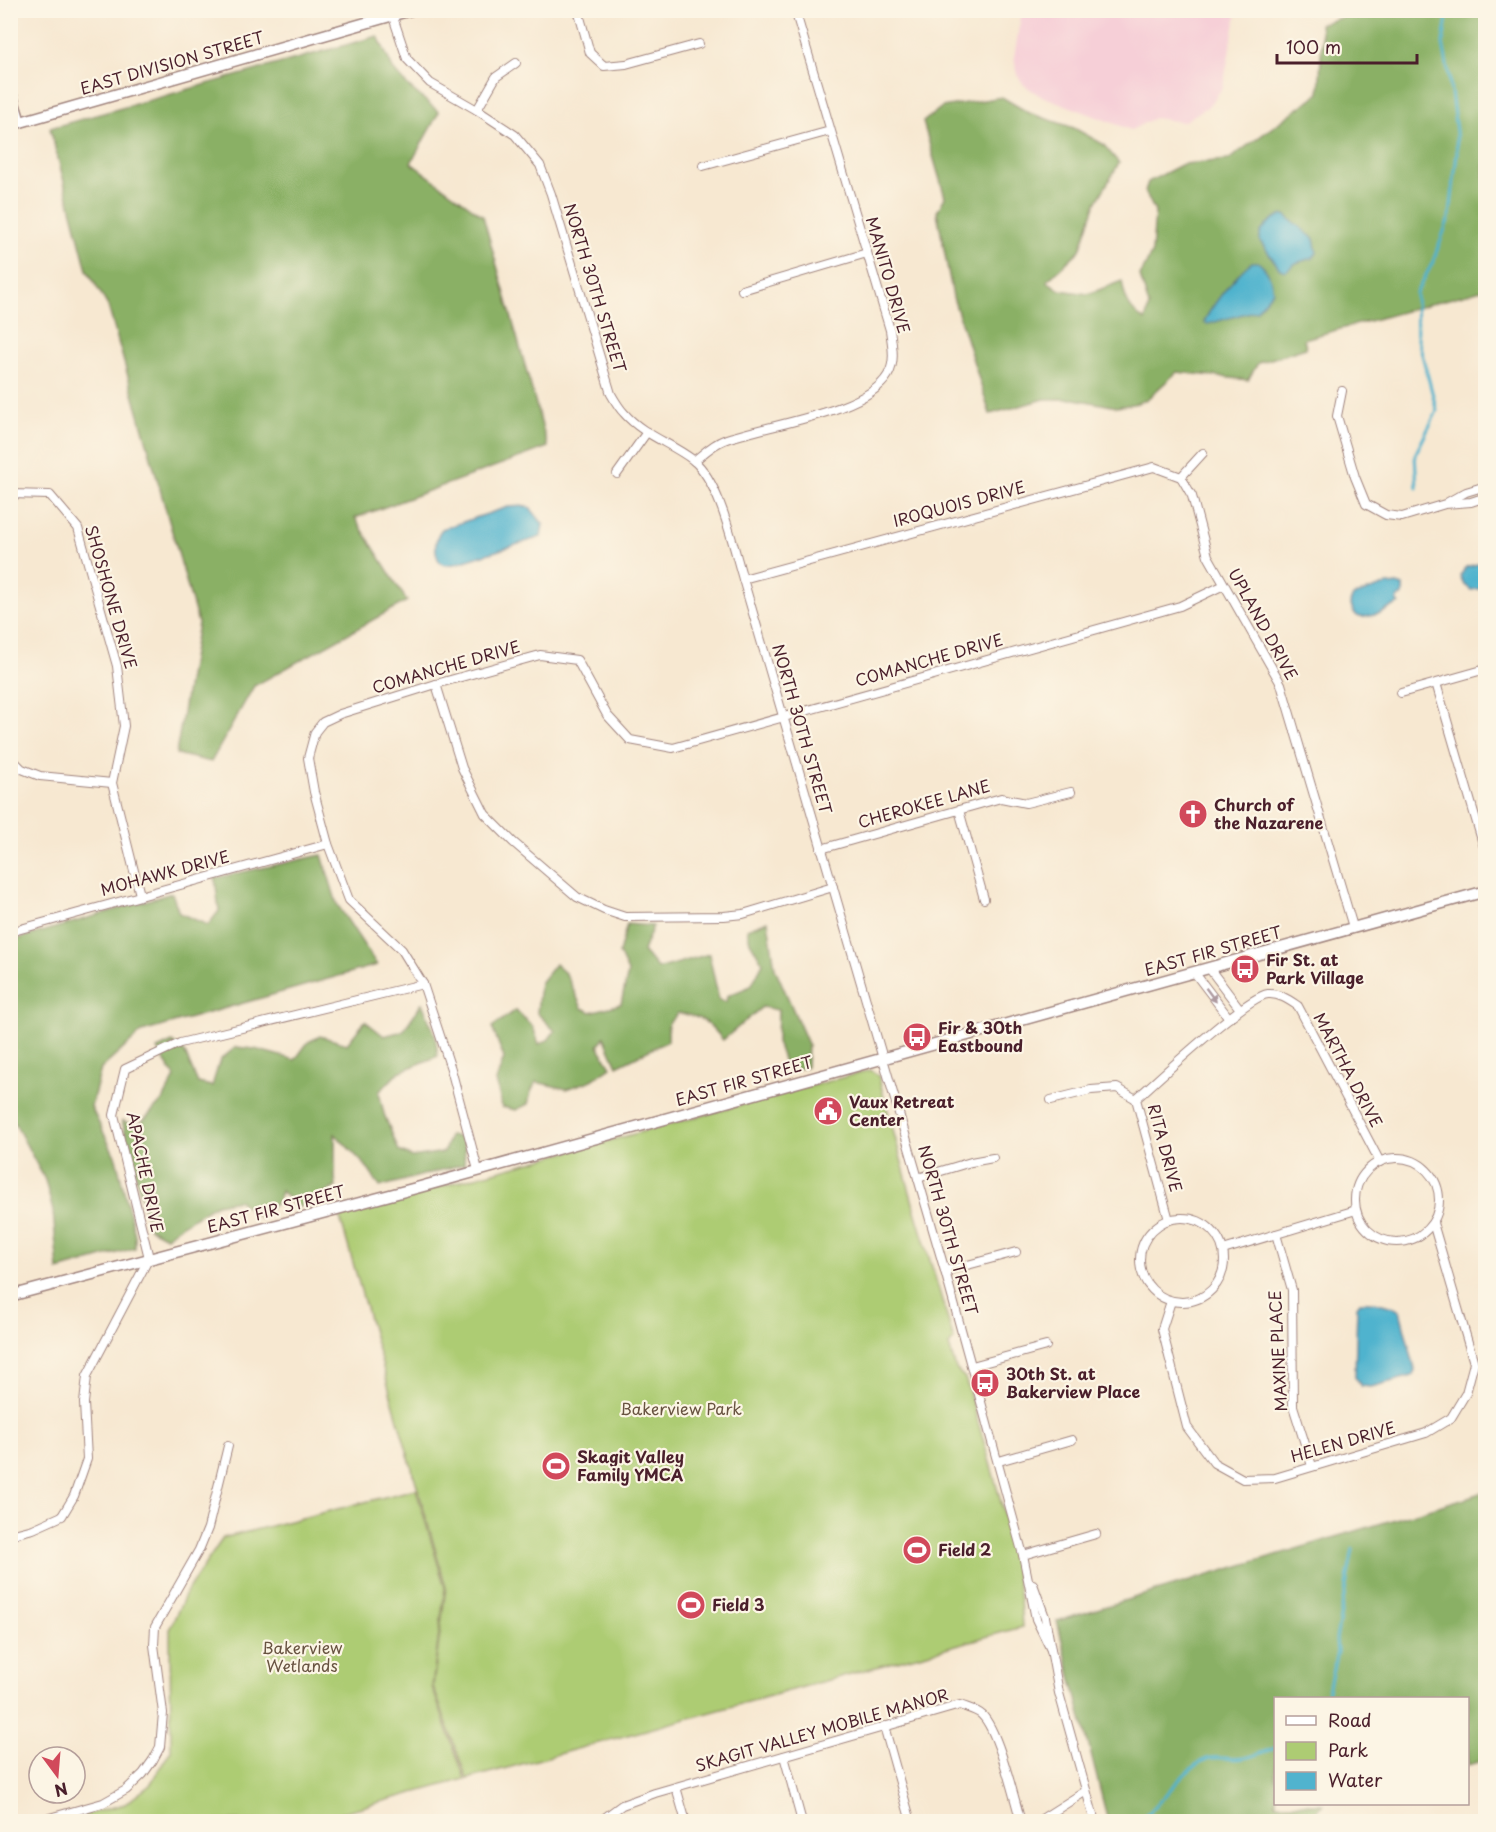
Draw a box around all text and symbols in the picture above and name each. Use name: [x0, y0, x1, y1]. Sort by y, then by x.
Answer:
street label: EAST DIVISION STREET: [77, 24, 266, 100]
scale bar: [1277, 27, 1416, 65]
text: 100 m: [1286, 33, 1341, 60]
street label: NORTH 30TH STREET: [559, 200, 633, 375]
street label: MANITO DRIVE: [861, 213, 917, 336]
street label: IROQUOIS DRIVE: [890, 474, 1027, 532]
street label: SHOSHONE DRIVE: [80, 522, 144, 671]
street label: UPLAND DRIVE: [1223, 563, 1305, 684]
street label: COMANCHE DRIVE: [852, 626, 1005, 692]
street label: COMANCHE DRIVE: [369, 633, 522, 699]
street label: NORTH 30TH STREET: [767, 641, 839, 817]
street label: CHEROKEE LANE: [855, 773, 993, 833]
place label: Church of the Nazarene: [1214, 792, 1324, 834]
church icon: Church of the Nazarene: [1177, 798, 1209, 830]
street label: MOHAWK DRIVE: [98, 843, 232, 901]
street label: EAST FIR STREET: [1141, 919, 1284, 981]
place label: Fir St. at Park Village: [1266, 947, 1364, 989]
bus stop icon: Fir St. at Park Village: [1229, 953, 1261, 985]
one-way arrow: [1205, 987, 1217, 1003]
street label: MARTHA DRIVE: [1308, 1008, 1389, 1131]
place label: Fir & 30th Eastbound: [938, 1015, 1023, 1057]
bus stop icon: Fir & 30th Eastbound: [901, 1021, 933, 1053]
street label: EAST FIR STREET: [672, 1049, 815, 1111]
place label: Vaux Retreat Center: [849, 1089, 955, 1131]
public building icon: Vaux Retreat Center: [812, 1095, 844, 1127]
street label: RITA DRIVE: [1143, 1101, 1189, 1195]
street label: APACHE DRIVE: [121, 1109, 170, 1234]
street label: NORTH 30TH STREET: [913, 1142, 985, 1318]
street label: EAST FIR STREET: [204, 1178, 347, 1238]
street label: MAXINE PLACE: [1262, 1290, 1292, 1412]
place label: 30th St. at Bakerview Place: [1006, 1361, 1141, 1403]
bus stop icon: 30th St. at Bakerview Place: [969, 1367, 1001, 1399]
park label: Bakerview Park: [620, 1396, 742, 1420]
street label: HELEN DRIVE: [1287, 1415, 1398, 1467]
place label: Skagit Valley Family YMCA: [577, 1444, 684, 1486]
sports icon: Skagit Valley Family YMCA: [540, 1450, 572, 1482]
sports icon: Field 2: [901, 1534, 933, 1566]
place label: Field 2: [938, 1537, 991, 1561]
sports icon: Field 3: [675, 1589, 707, 1621]
place label: Field 3: [712, 1592, 764, 1616]
park label: Bakerview Wetlands: [262, 1635, 343, 1677]
street label: SKAGIT VALLEY MOBILE MANOR: [692, 1681, 951, 1777]
legend: [1274, 1697, 1469, 1805]
text: Road: [1328, 1706, 1372, 1733]
text: Park: [1328, 1736, 1368, 1763]
north arrow: [27, 1745, 87, 1805]
text: Water: [1328, 1766, 1383, 1793]
text: N: [52, 1777, 71, 1804]

